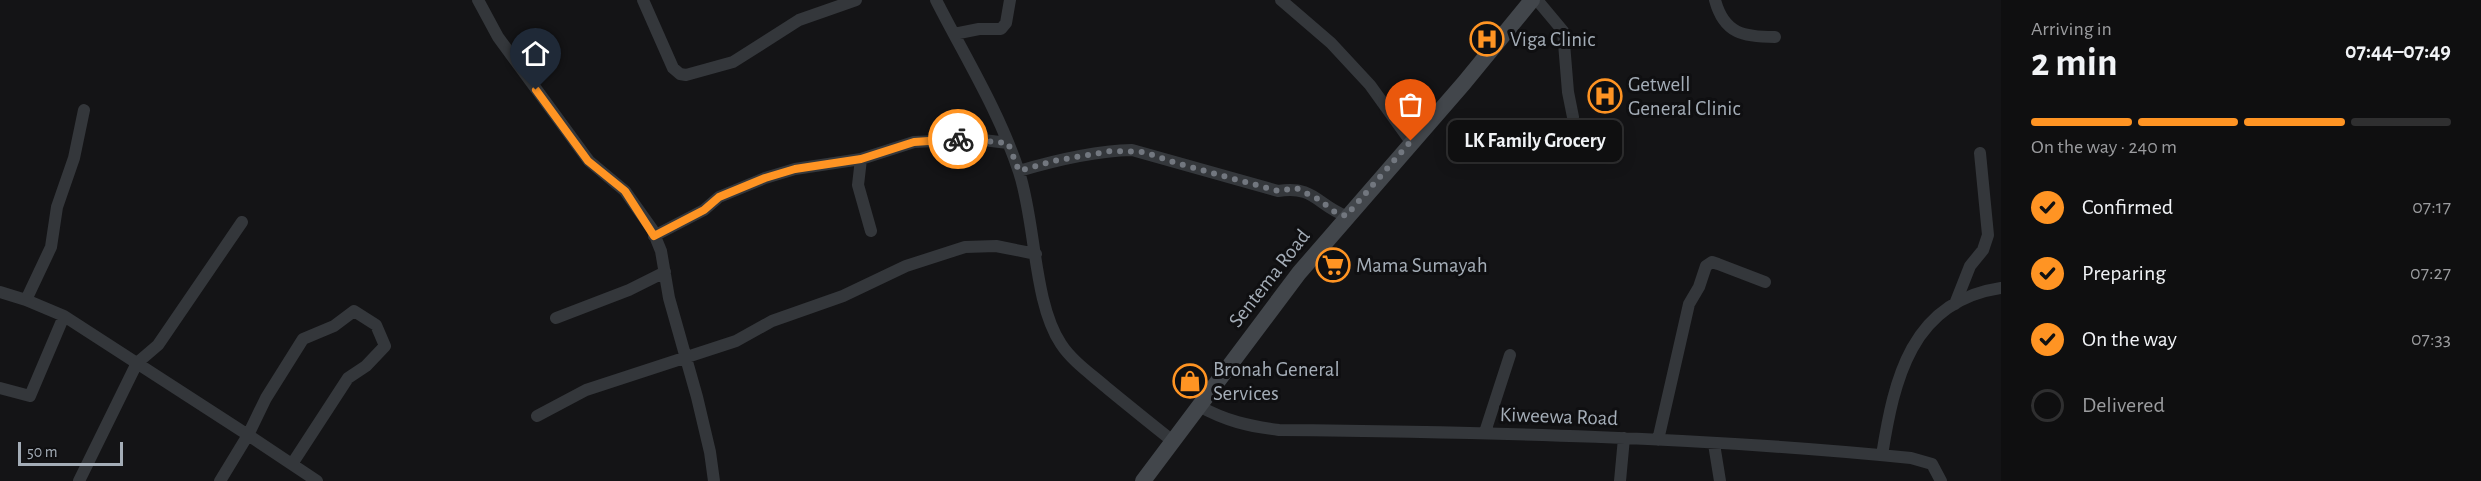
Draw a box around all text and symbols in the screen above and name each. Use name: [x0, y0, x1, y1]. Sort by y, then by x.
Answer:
text: Arriving in: [2031, 19, 2112, 39]
hospital icon: Viga Clinic: [1469, 21, 1505, 57]
pin: [510, 28, 561, 90]
place label: Viga Clinic: [1510, 29, 1595, 50]
icon: home: [519, 37, 552, 70]
text: 07:44–07:49: [2345, 40, 2451, 62]
text: 2 min: [2031, 44, 2118, 83]
place label: Getwell General Clinic: [1628, 74, 1741, 119]
hospital icon: Getwell General Clinic: [1587, 78, 1623, 114]
pin: [1385, 79, 1436, 141]
icon: bag: [1394, 88, 1427, 121]
courier: [928, 109, 988, 169]
callout: LK Family Grocery: [1447, 120, 1621, 162]
icon: bike: [942, 123, 975, 156]
text: LK Family Grocery: [1464, 131, 1606, 151]
text: On the way · 240 m: [2031, 137, 2177, 157]
icon: check: [2031, 191, 2064, 224]
text: Confirmed: [2082, 196, 2173, 218]
text: 07:17: [2412, 197, 2451, 217]
street label: Sentema Road: [1225, 225, 1314, 331]
supermarket icon: Mama Sumayah: [1315, 247, 1351, 283]
place label: Mama Sumayah: [1356, 255, 1488, 276]
icon: check: [2031, 257, 2064, 290]
text: Preparing: [2082, 262, 2166, 284]
text: 07:27: [2410, 263, 2451, 283]
icon: check: [2031, 323, 2064, 356]
text: On the way: [2082, 328, 2177, 350]
text: 07:33: [2411, 329, 2451, 349]
place label: Bronah General Services: [1213, 359, 1340, 404]
shop icon: Bronah General Services: [1172, 363, 1208, 399]
text: Delivered: [2082, 394, 2165, 416]
street label: Kiweewa Road: [1499, 404, 1619, 429]
scale bar: [18, 439, 123, 466]
text: 50 m: [27, 444, 58, 460]

